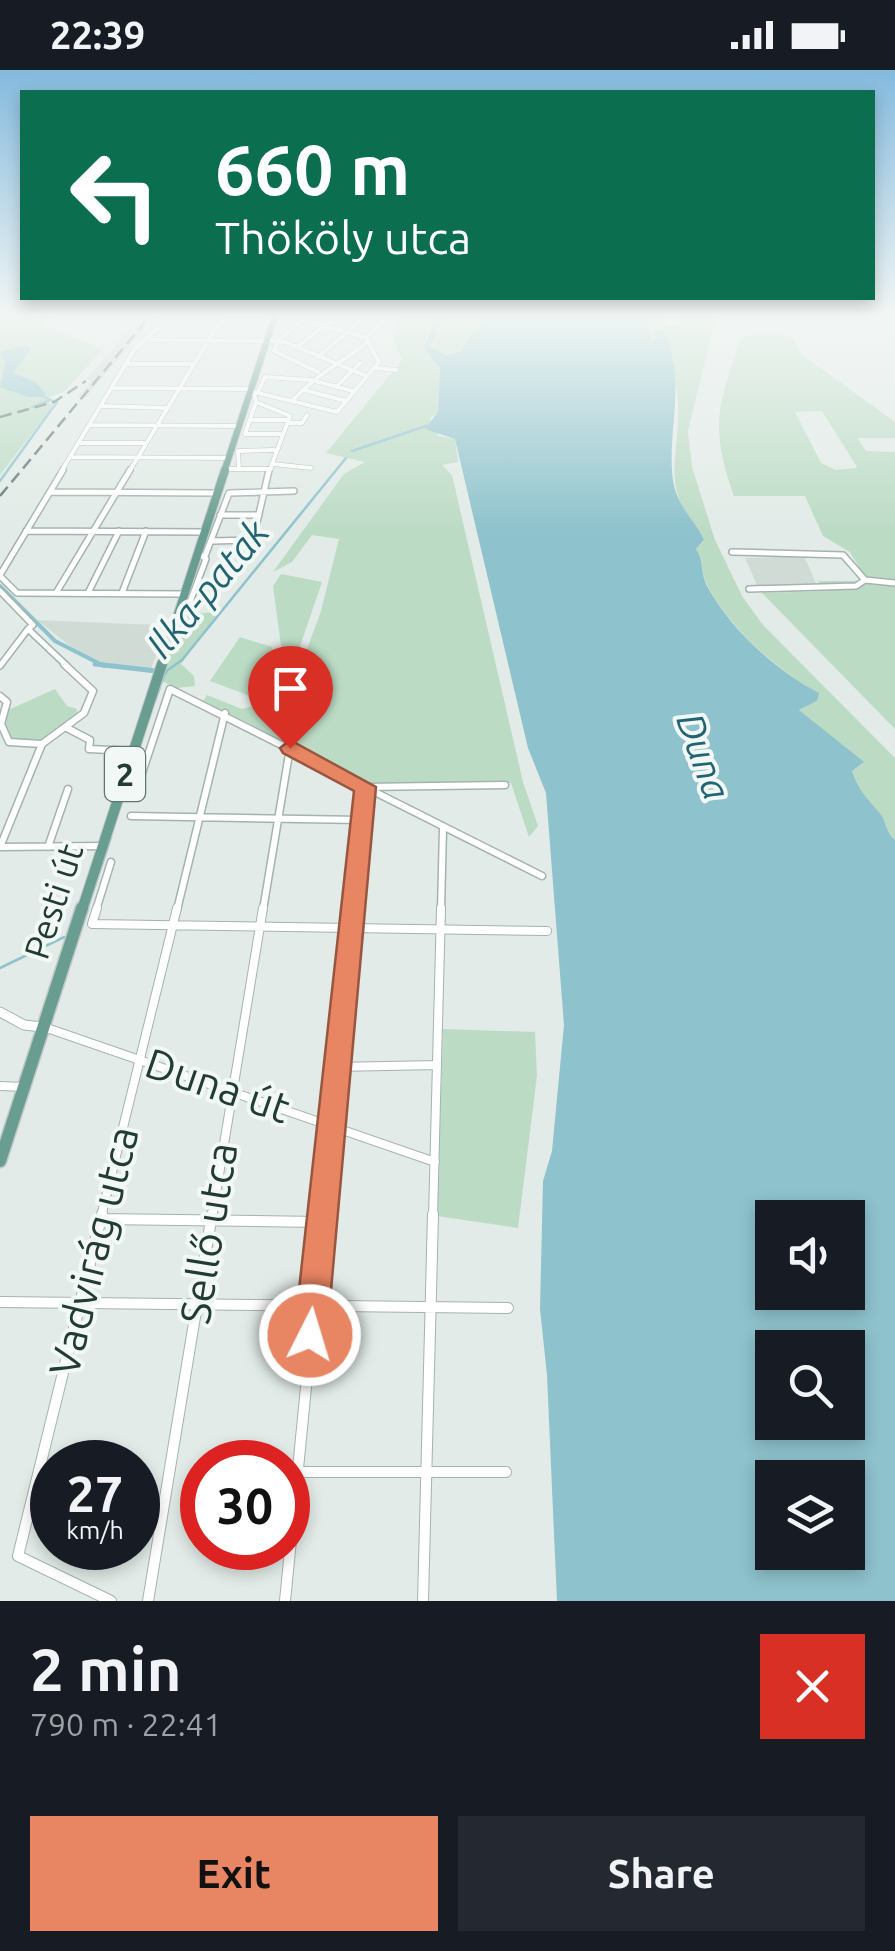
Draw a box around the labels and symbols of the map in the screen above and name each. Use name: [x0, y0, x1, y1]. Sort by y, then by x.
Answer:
water label: Ilka-patak: [137, 510, 277, 665]
pin: [248, 646, 333, 749]
water label: Duna: [669, 707, 739, 805]
road number: 2: [105, 747, 145, 801]
street label: Pesti út: [16, 838, 90, 964]
street label: Duna út: [140, 1038, 296, 1132]
street label: Vadvirág utca: [39, 1121, 147, 1381]
street label: Sellő utca: [170, 1139, 246, 1327]
position arrow: [258, 1283, 362, 1387]
speed limit sign: 30: [180, 1440, 310, 1570]

